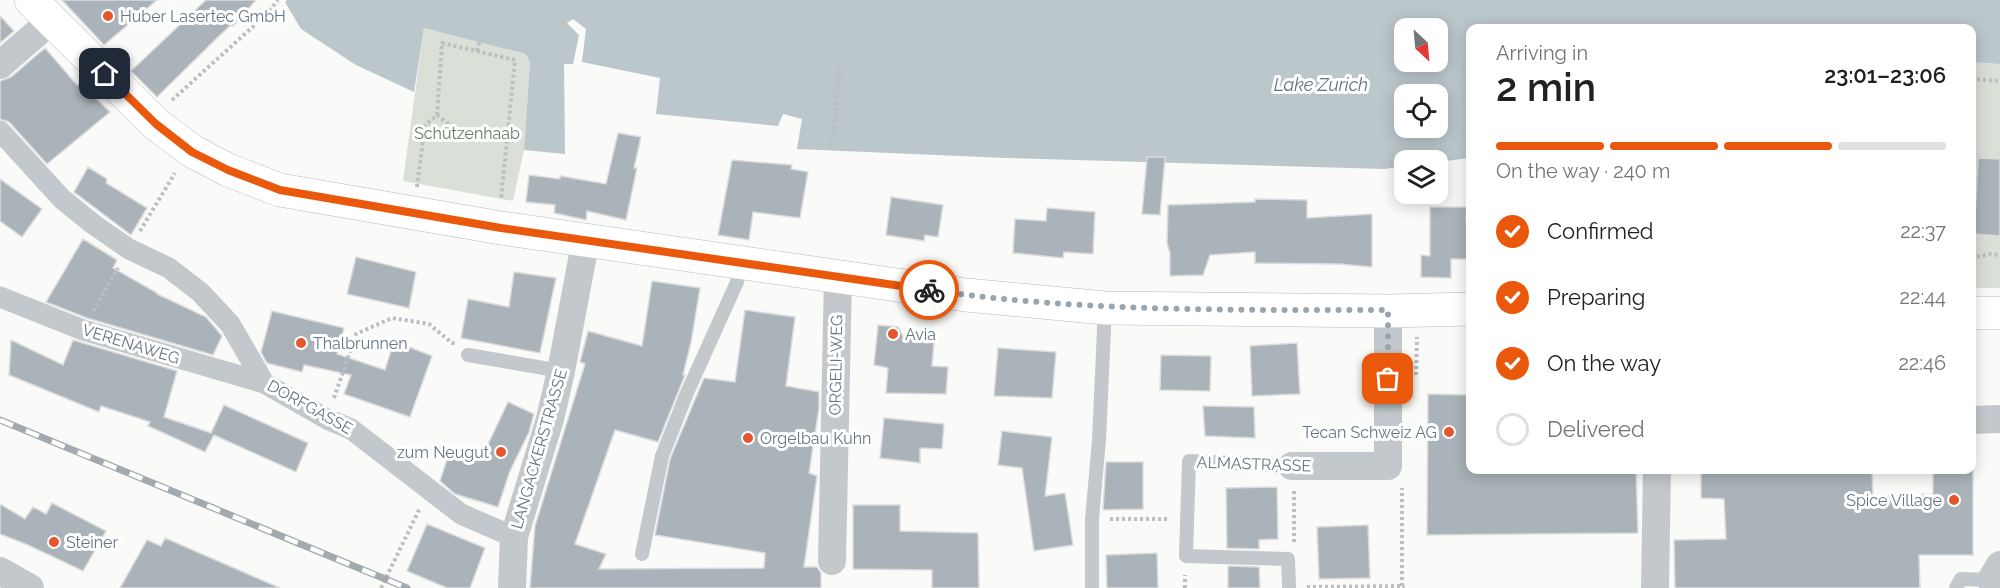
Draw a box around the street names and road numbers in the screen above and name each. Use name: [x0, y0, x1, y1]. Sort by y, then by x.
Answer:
street label: ORGELI-WEG: [826, 314, 846, 416]
street label: VERENAWEG: [80, 320, 182, 368]
street label: LANGACKERSTRASSE: [507, 367, 571, 531]
street label: DORFGASSE: [264, 376, 356, 438]
street label: ALMASTRASSE: [1196, 453, 1312, 476]

